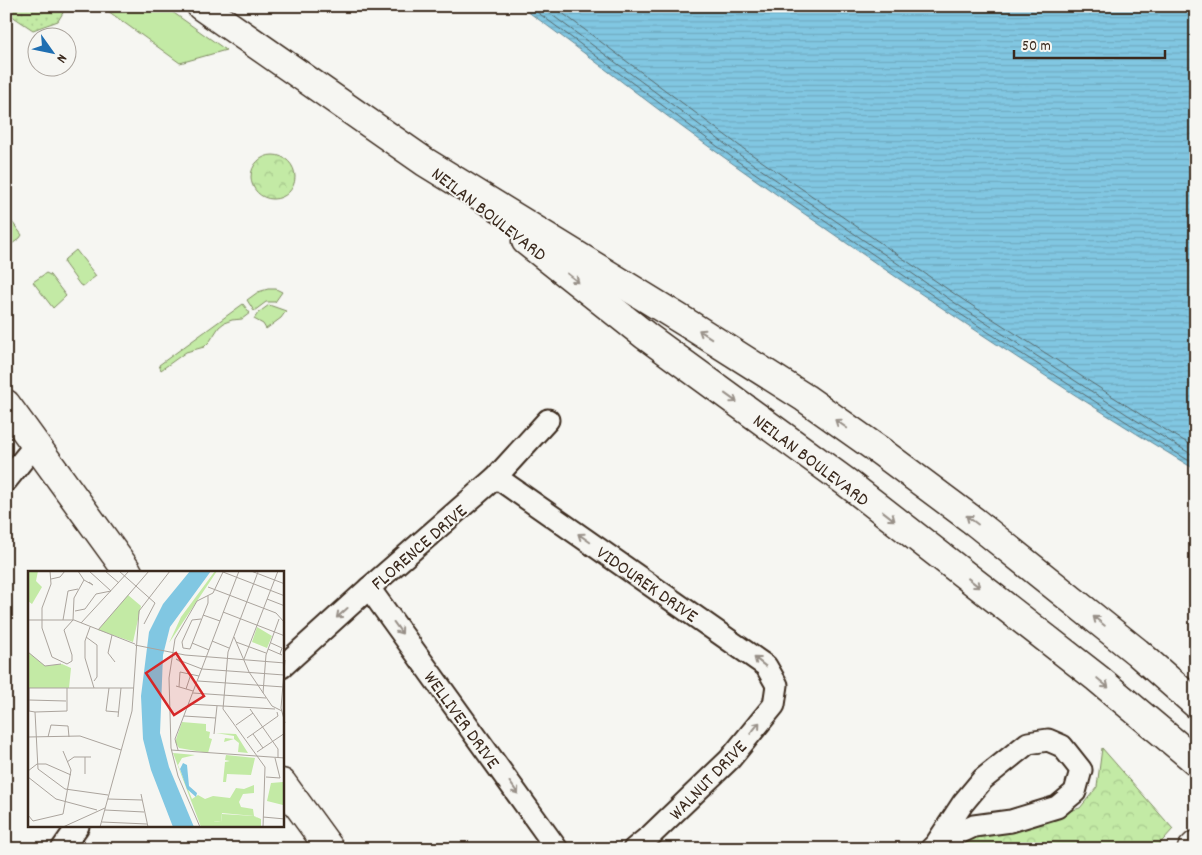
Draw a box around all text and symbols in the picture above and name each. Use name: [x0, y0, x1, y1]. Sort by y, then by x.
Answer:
north arrow: [28, 28, 78, 78]
scale bar: [1014, 28, 1166, 60]
text: 50 m: [1022, 36, 1051, 58]
text: N: [51, 50, 71, 66]
street label: NEILAN BOULEVARD: [424, 162, 551, 270]
one-way arrow: [566, 273, 579, 284]
one-way arrow: [698, 329, 712, 340]
one-way arrow: [724, 393, 738, 403]
street label: NEILAN BOULEVARD: [746, 409, 874, 515]
one-way arrow: [834, 419, 848, 429]
street label: FLORENCE DRIVE: [366, 499, 475, 598]
one-way arrow: [882, 511, 896, 521]
one-way arrow: [966, 514, 979, 525]
one-way arrow: [578, 533, 592, 543]
street label: VIDOUREK DRIVE: [590, 541, 703, 631]
inset map: [28, 571, 284, 828]
one-way arrow: [968, 577, 981, 588]
one-way arrow: [335, 608, 348, 619]
one-way arrow: [1092, 616, 1105, 627]
one-way arrow: [393, 621, 403, 635]
one-way arrow: [753, 657, 767, 667]
street label: WELLIVER DRIVE: [415, 667, 505, 776]
one-way arrow: [1096, 677, 1109, 688]
one-way arrow: [750, 722, 761, 735]
street label: WALNUT DRIVE: [664, 735, 755, 828]
one-way arrow: [508, 781, 519, 794]

